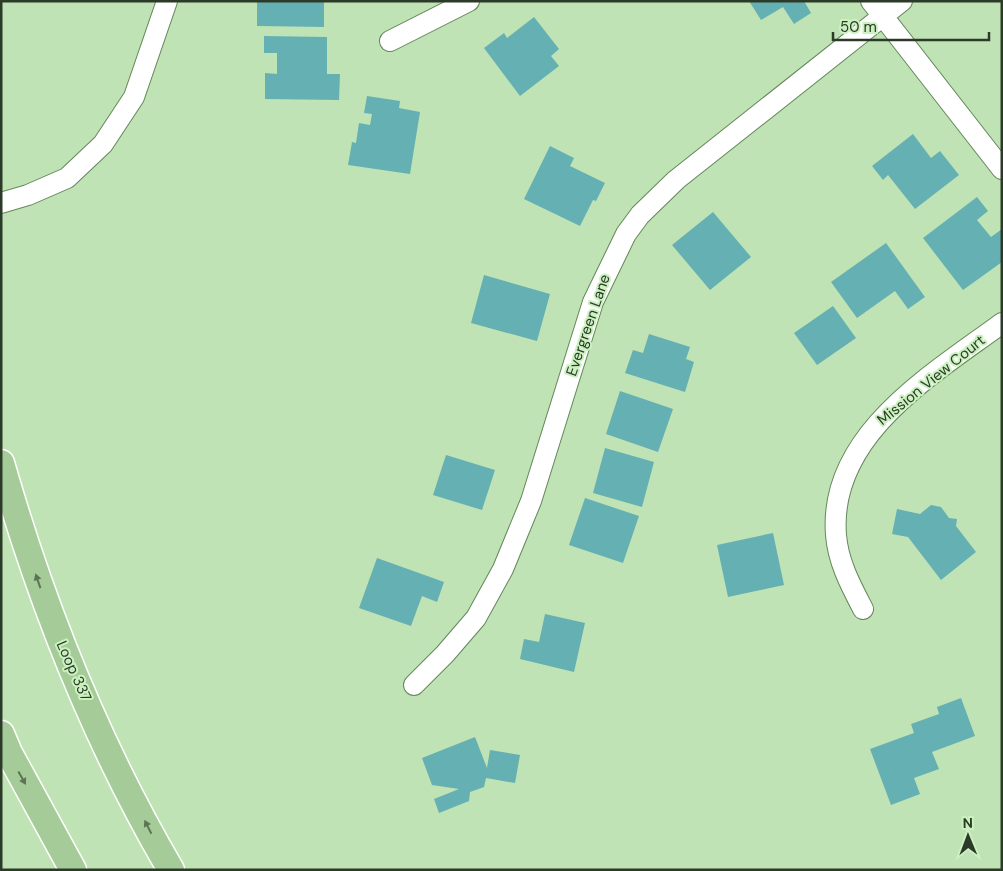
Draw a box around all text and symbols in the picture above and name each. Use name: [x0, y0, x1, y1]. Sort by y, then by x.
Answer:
scale bar: [833, 10, 989, 42]
text: 50 m: [840, 17, 877, 37]
street label: Evergreen Lane: [561, 271, 615, 379]
street label: Mission View Court: [873, 330, 989, 430]
one-way arrow: [34, 574, 41, 589]
street label: Loop 337: [52, 638, 96, 704]
one-way arrow: [18, 771, 27, 784]
north arrow: [943, 811, 993, 861]
text: N: [963, 814, 973, 832]
one-way arrow: [144, 820, 152, 834]

